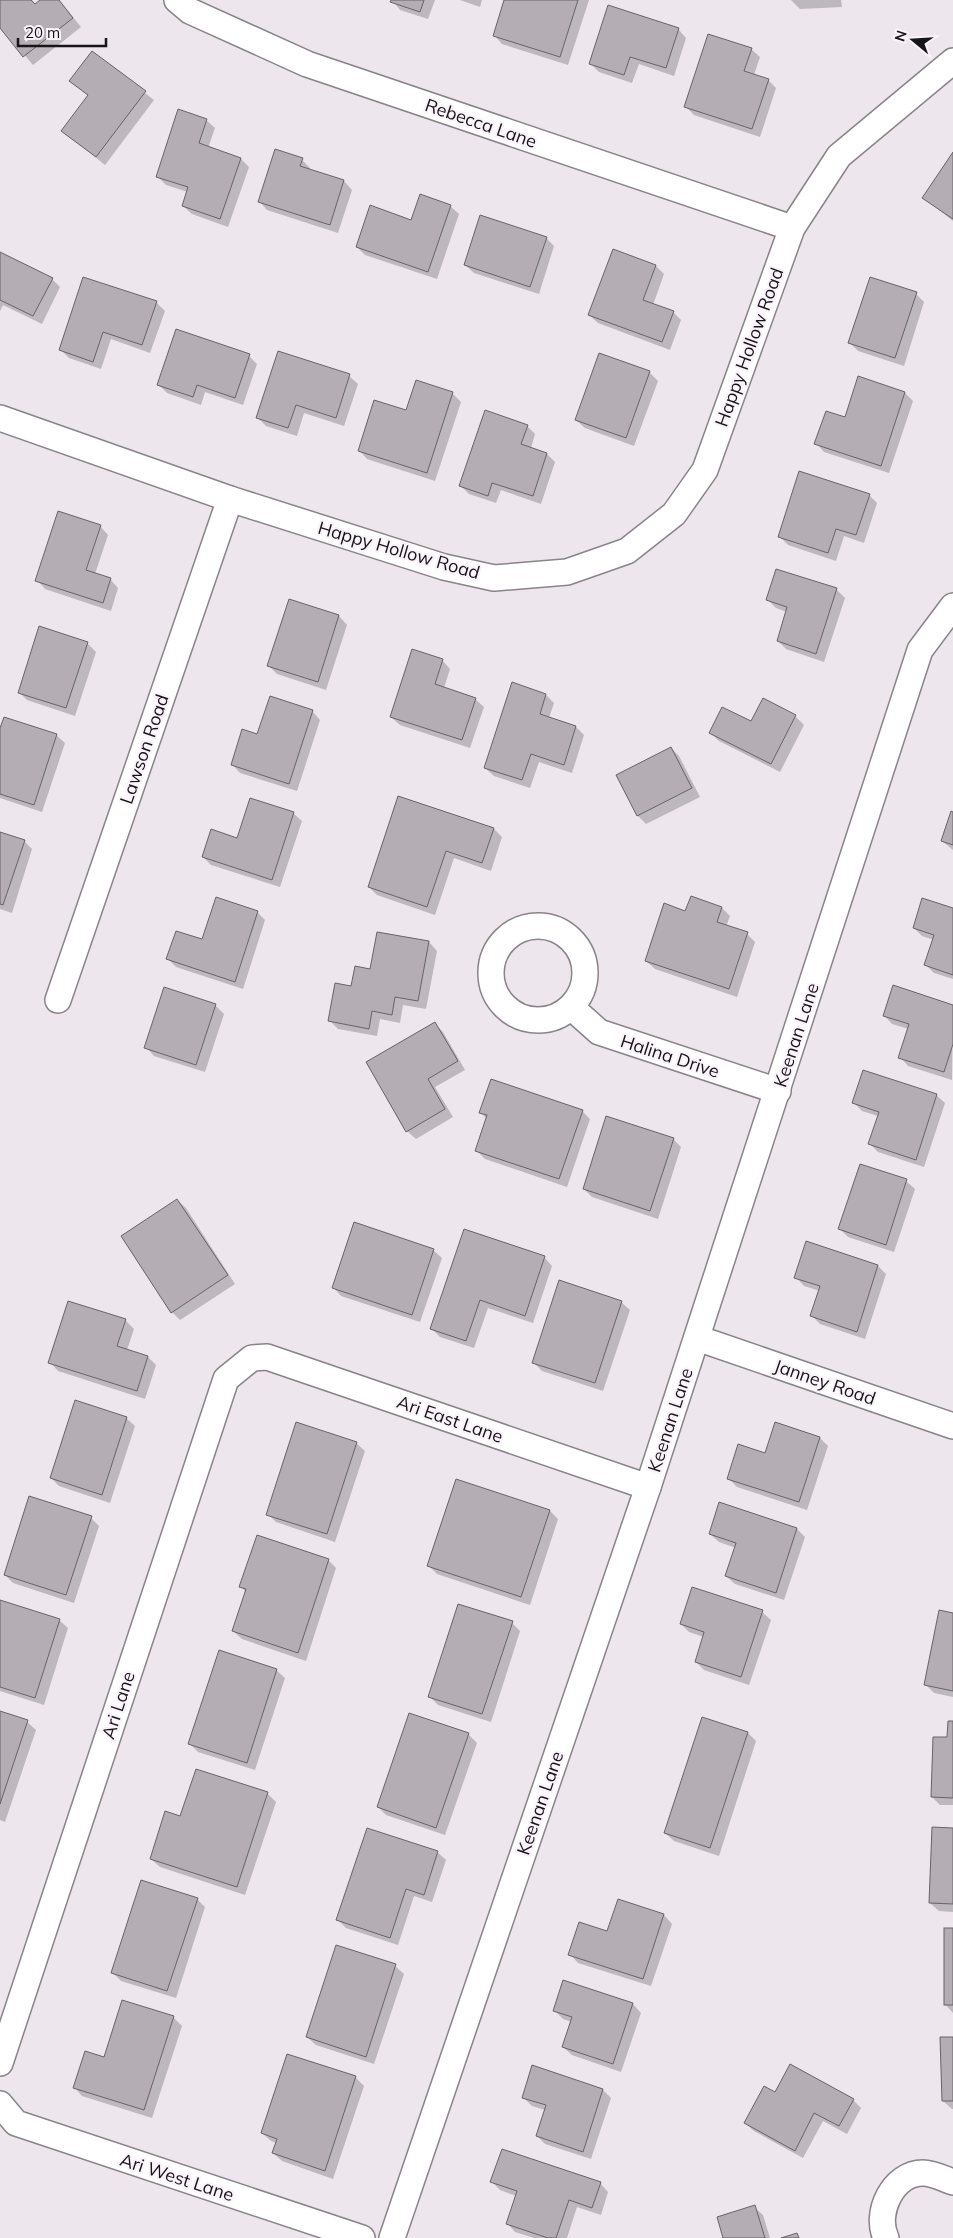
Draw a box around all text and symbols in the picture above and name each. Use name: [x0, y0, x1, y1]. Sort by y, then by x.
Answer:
scale bar: [18, 15, 105, 47]
north arrow: [888, 15, 938, 65]
text: 20 m: [25, 23, 60, 42]
text: N: [890, 28, 911, 44]
street label: Rebecca Lane: [422, 93, 540, 153]
street label: Happy Hollow Road: [710, 264, 788, 430]
street label: Happy Hollow Road: [315, 516, 483, 584]
street label: Lawson Road: [114, 691, 174, 807]
street label: Keenan Lane: [768, 980, 824, 1090]
street label: Halina Drive: [618, 1029, 722, 1083]
street label: Janney Road: [771, 1354, 879, 1410]
street label: Keenan Lane: [642, 1365, 698, 1475]
street label: Ari East Lane: [394, 1390, 506, 1448]
street label: Ari Lane: [96, 1668, 140, 1742]
street label: Keenan Lane: [511, 1748, 569, 1858]
street label: Ari West Lane: [117, 2148, 237, 2206]

